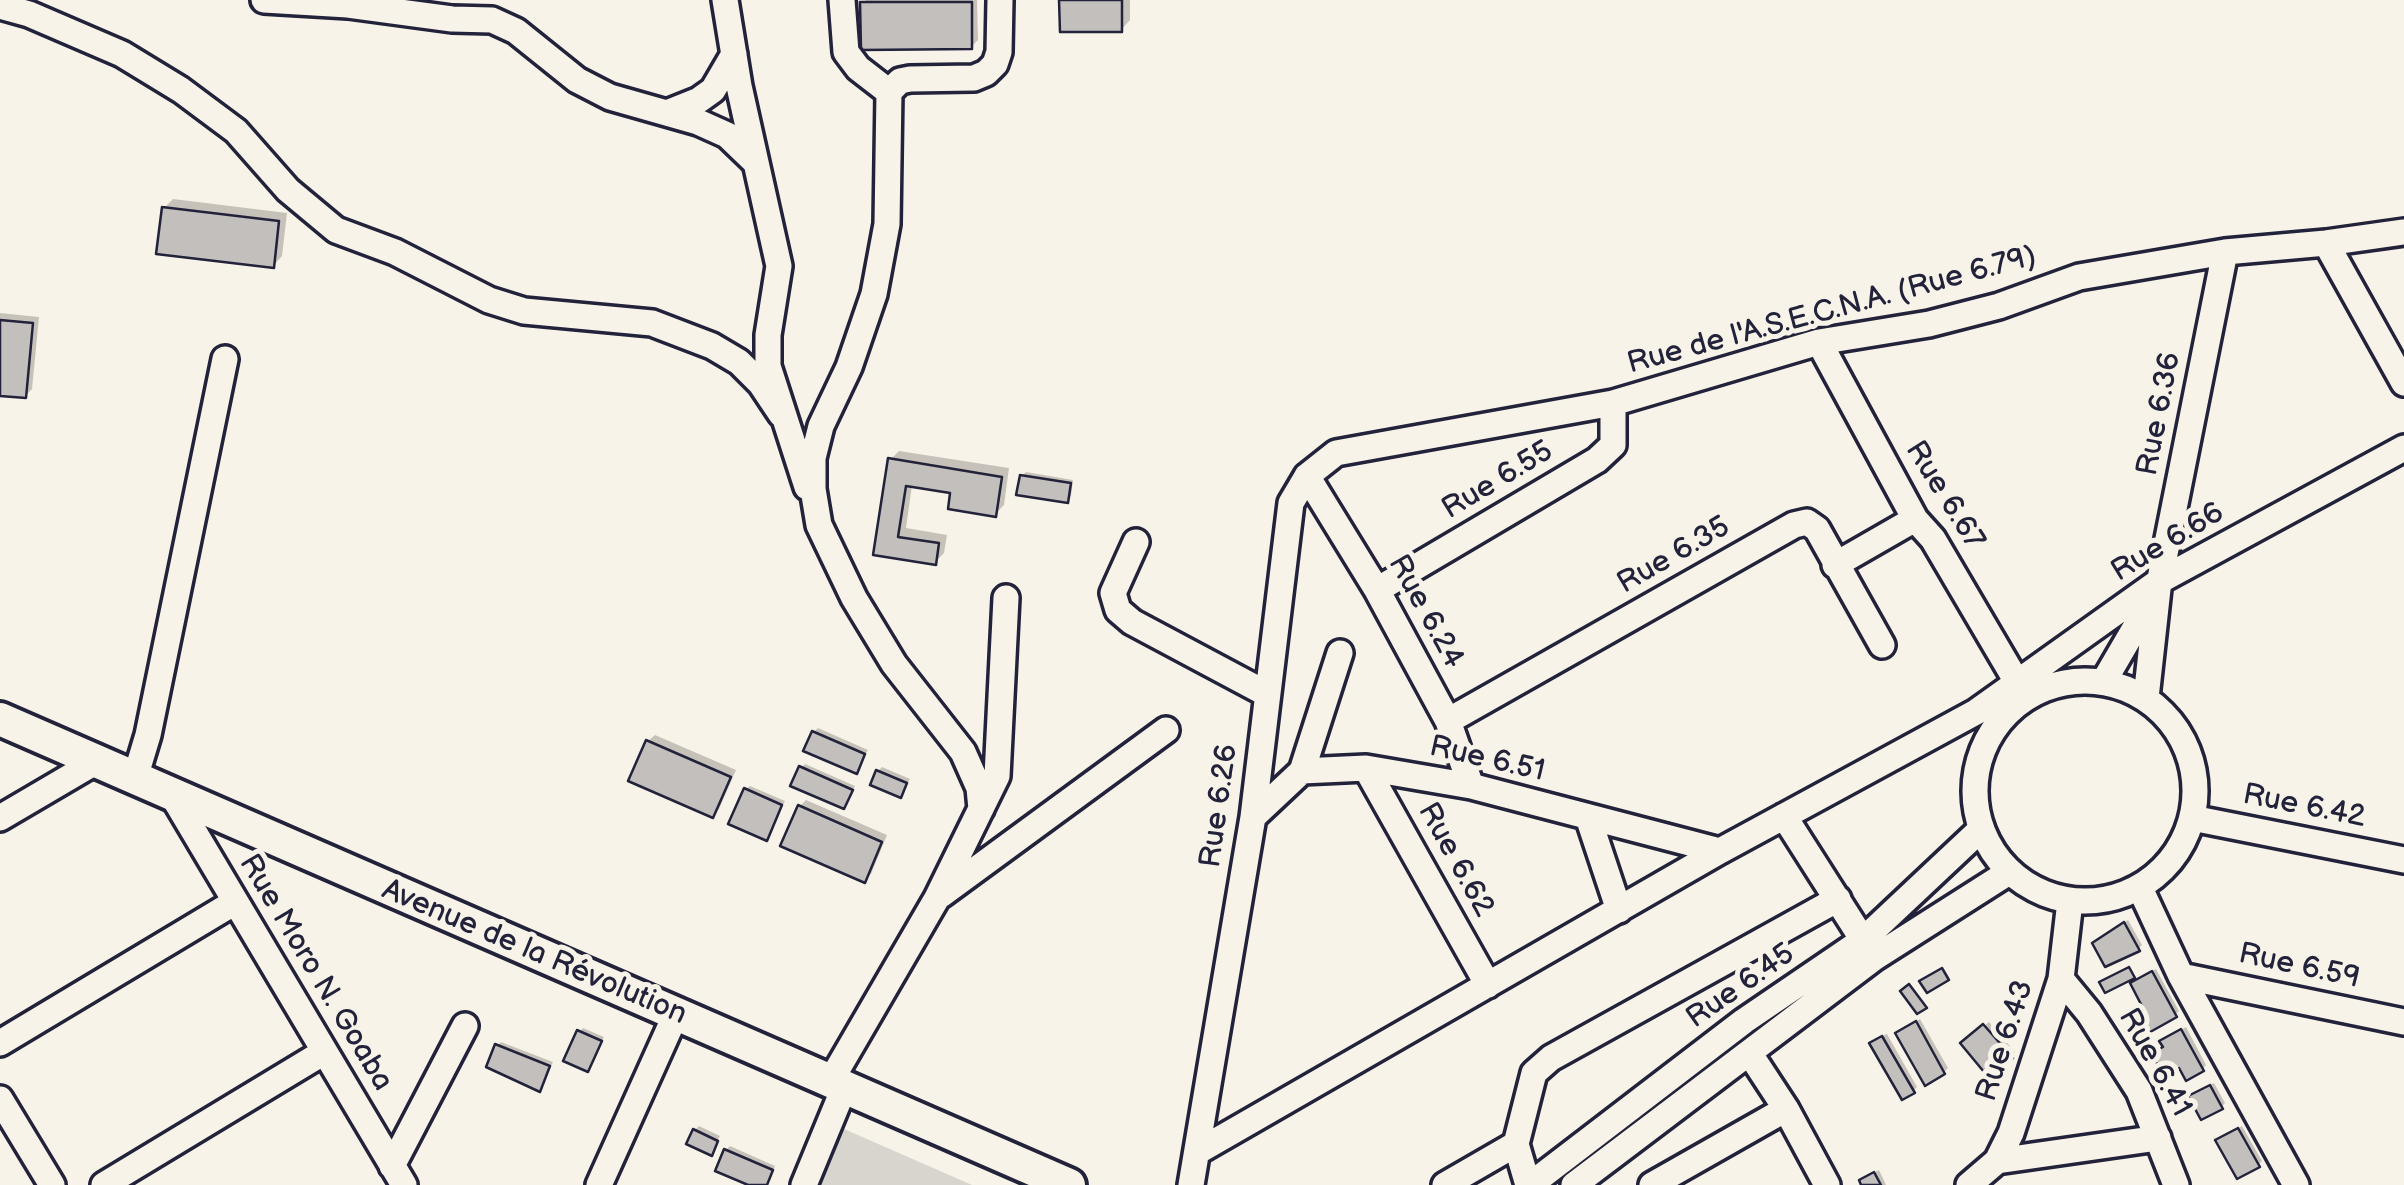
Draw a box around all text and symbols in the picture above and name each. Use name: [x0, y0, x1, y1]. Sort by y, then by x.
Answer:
street label: Rue de l'A.S.E.C.N.A. (Rue 6.79): [1624, 239, 2040, 383]
street label: Rue 6.36: [2130, 349, 2190, 479]
street label: Rue 6.55: [1436, 434, 1560, 528]
street label: Rue 6.67: [1897, 435, 1991, 557]
street label: Rue 6.66: [2105, 495, 2231, 591]
street label: Rue 6.35: [1611, 509, 1737, 603]
street label: Rue 6.24: [1379, 549, 1471, 675]
street label: Rue 6.51: [1426, 729, 1548, 791]
street label: Rue 6.26: [1194, 742, 1246, 870]
street label: Rue 6.42: [2240, 777, 2368, 837]
street label: Rue 6.62: [1409, 797, 1501, 923]
street label: Rue Moro N. Goaba: [230, 848, 400, 1098]
street label: Avenue de la Révolution: [376, 872, 692, 1034]
street label: Rue 6.45: [1680, 937, 1802, 1037]
street label: Rue 6.59: [2235, 937, 2363, 997]
street label: Rue 6.43: [1970, 976, 2042, 1106]
street label: Rue 6.41: [2110, 1003, 2198, 1123]

